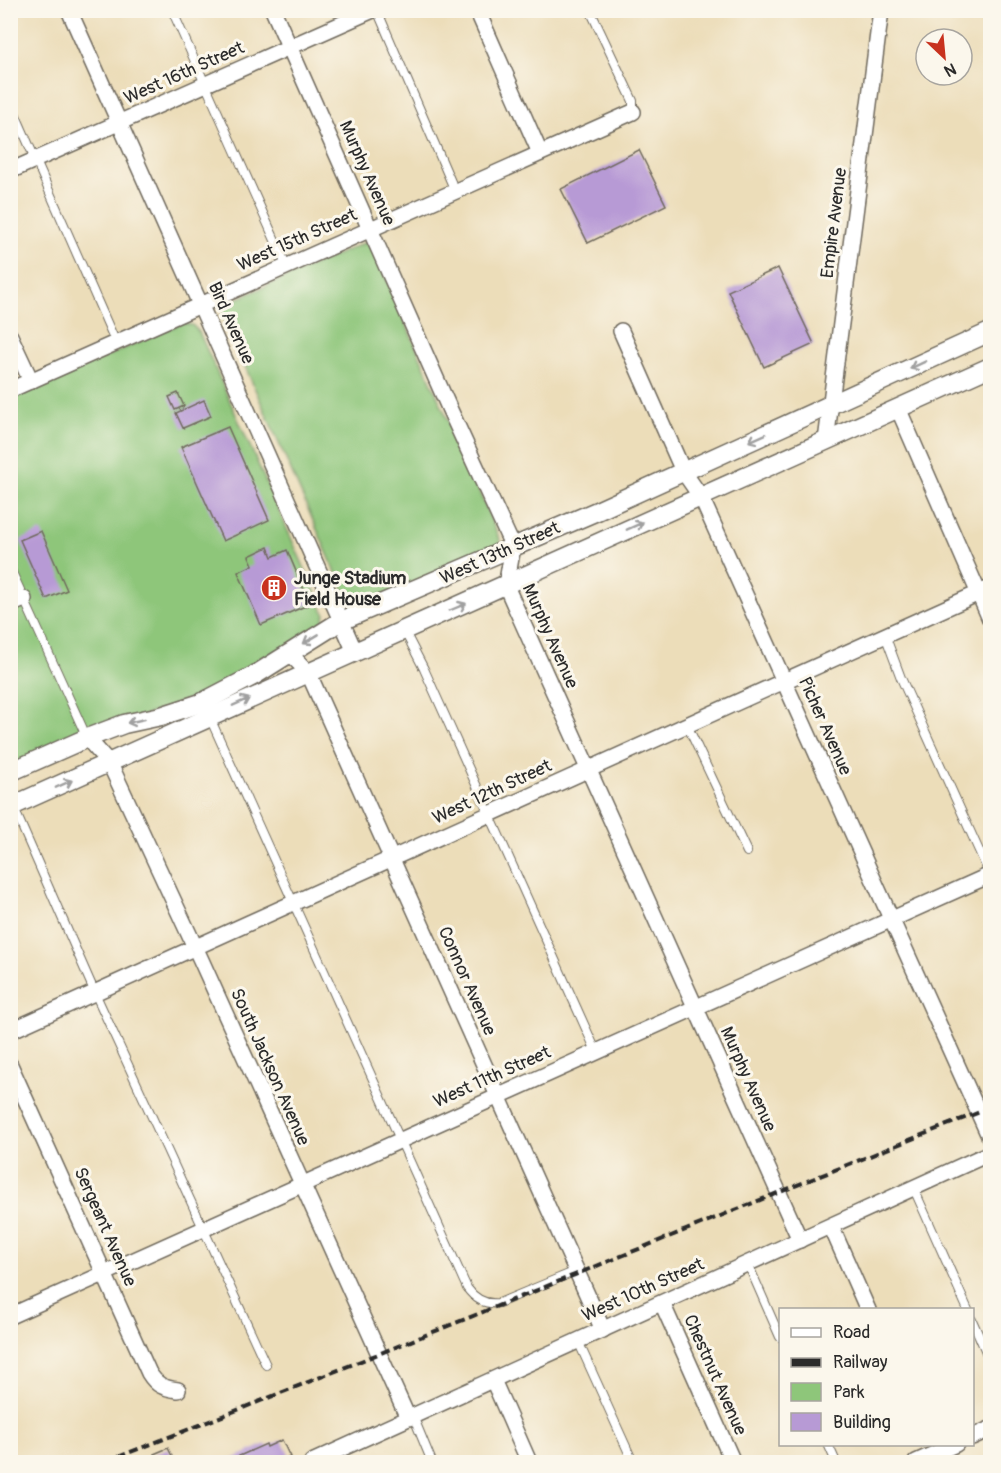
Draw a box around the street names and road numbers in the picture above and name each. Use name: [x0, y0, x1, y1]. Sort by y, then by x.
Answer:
street label: West 16th Street: [120, 36, 248, 110]
street label: Murphy Avenue: [334, 117, 400, 229]
street label: Empire Avenue: [816, 166, 852, 280]
street label: West 15th Street: [234, 203, 361, 277]
street label: Bird Avenue: [203, 278, 259, 368]
street label: West 13th Street: [436, 516, 564, 590]
street label: Murphy Avenue: [517, 580, 583, 692]
street label: Picher Avenue: [793, 673, 857, 779]
street label: West 12th Street: [429, 754, 556, 830]
street label: Connor Avenue: [433, 923, 501, 1039]
street label: South Jackson Avenue: [225, 985, 315, 1149]
street label: Murphy Avenue: [715, 1023, 781, 1135]
street label: West 11th Street: [430, 1041, 555, 1113]
street label: Sergeant Avenue: [68, 1164, 142, 1290]
street label: West 10th Street: [578, 1253, 708, 1327]
street label: Chestnut Avenue: [678, 1311, 752, 1439]

